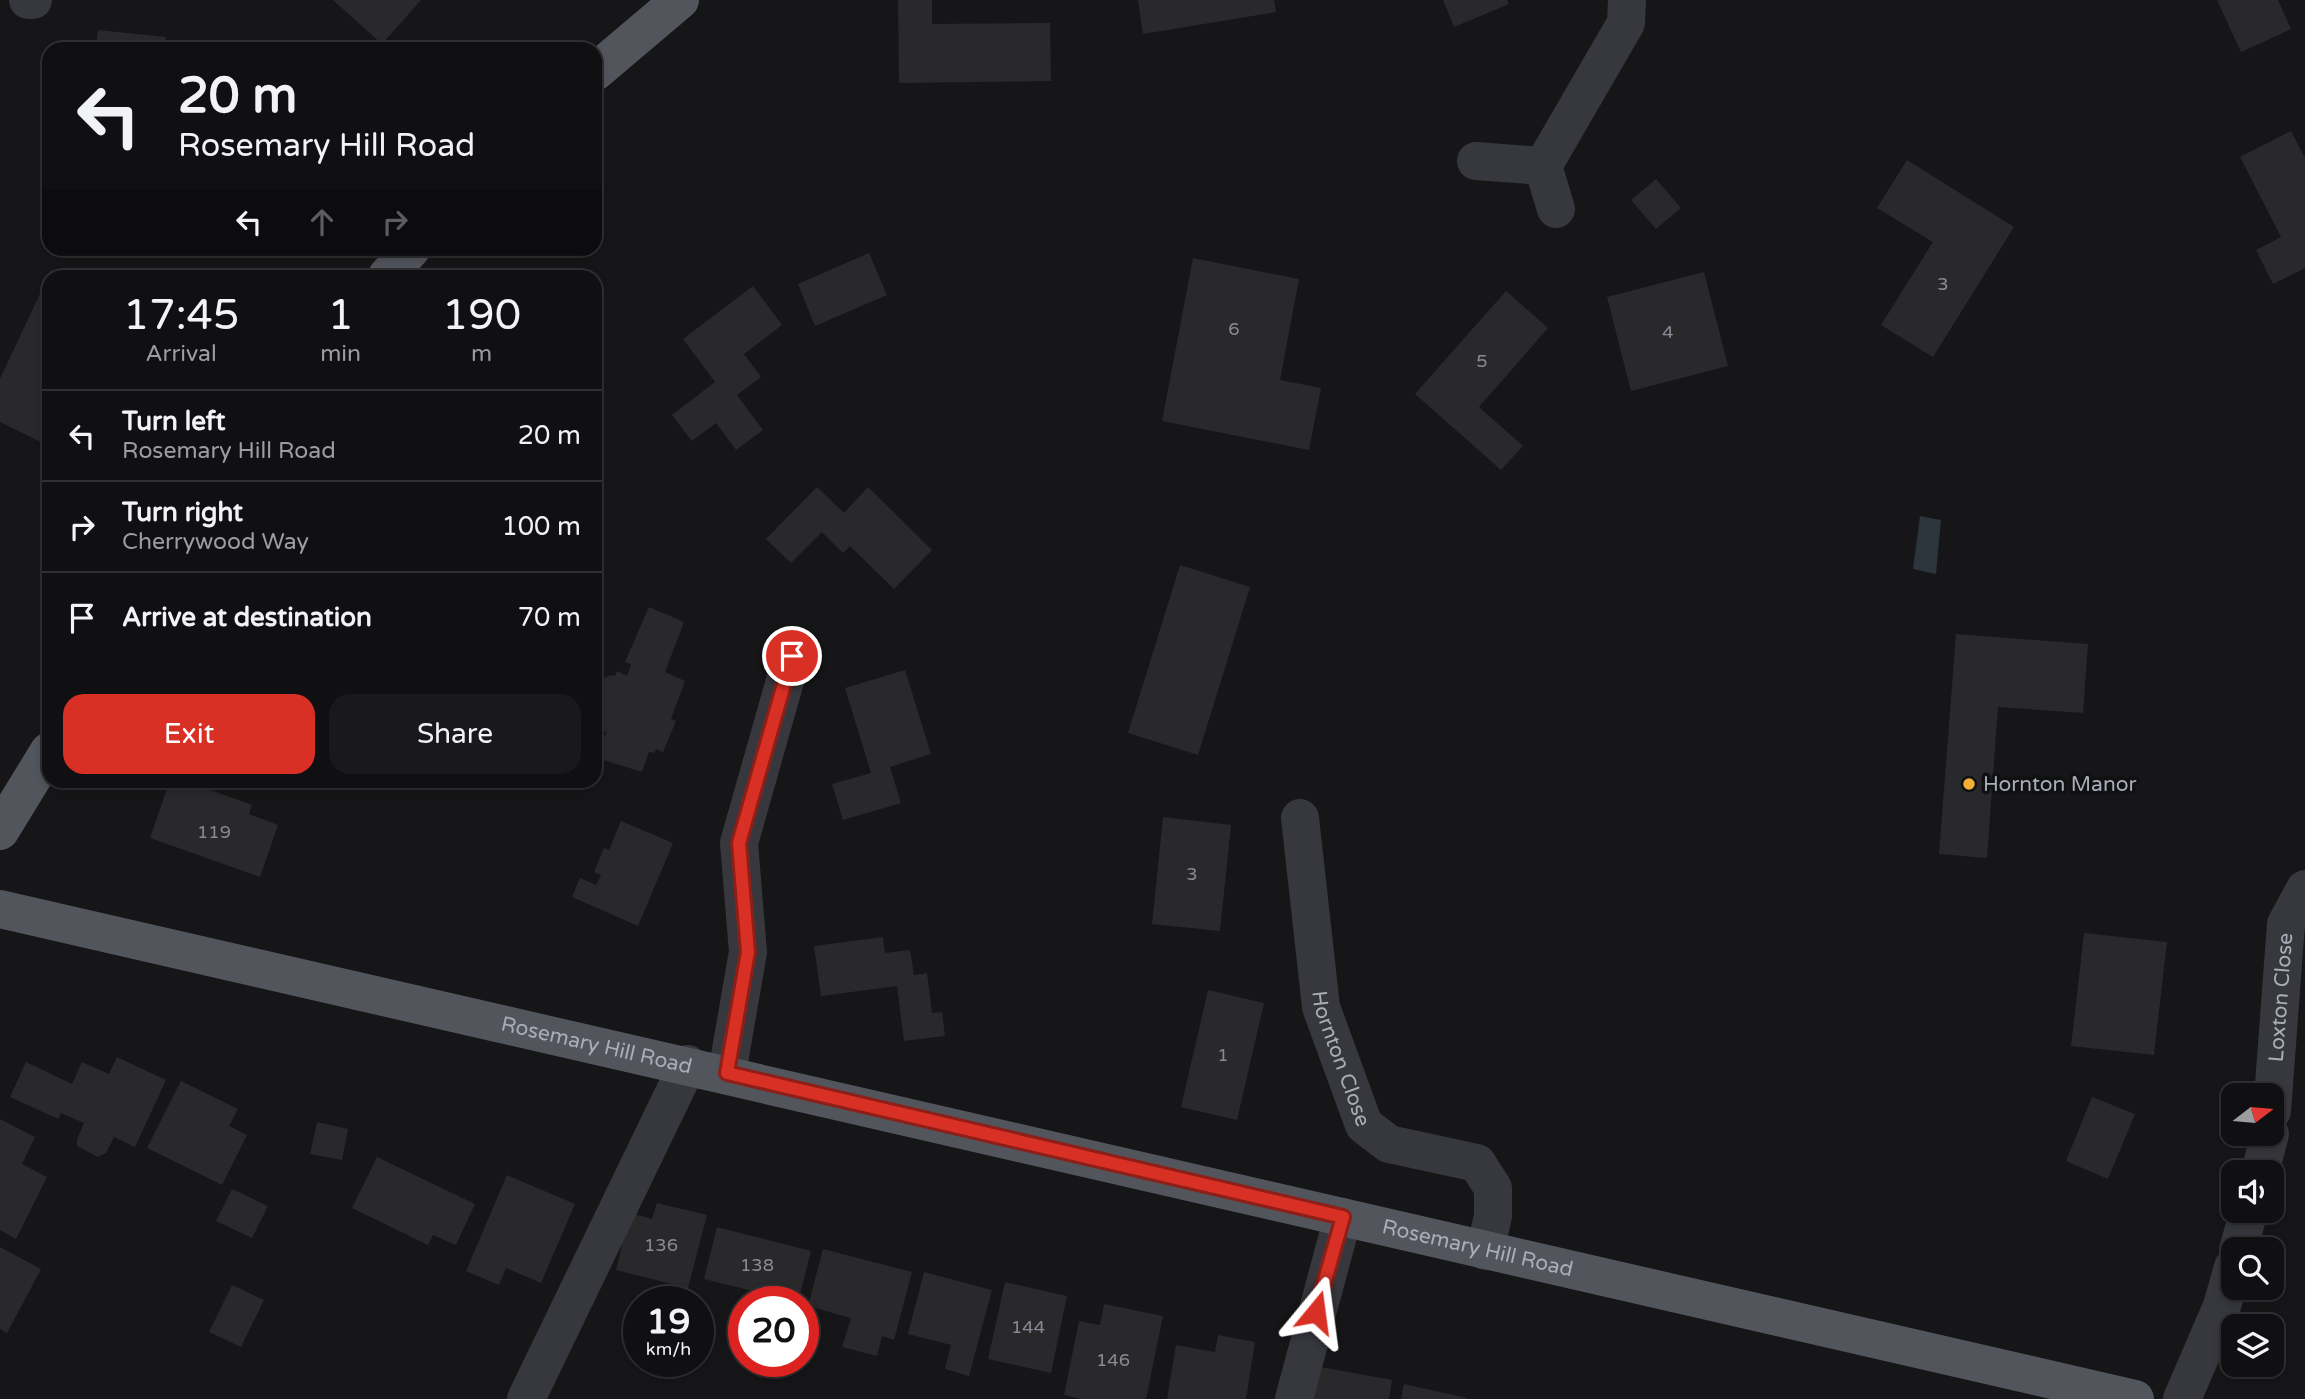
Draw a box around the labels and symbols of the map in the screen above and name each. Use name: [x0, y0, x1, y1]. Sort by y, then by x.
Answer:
house number: 3: [1937, 273, 1949, 295]
house number: 6: [1228, 318, 1240, 340]
house number: 4: [1662, 321, 1674, 343]
house number: 5: [1476, 350, 1488, 372]
pin: [762, 626, 822, 686]
place label: Hornton Manor: [1983, 772, 2137, 797]
marker: Hornton Manor: [1961, 776, 1977, 792]
house number: 119: [197, 821, 231, 843]
house number: 3: [1186, 863, 1198, 885]
street label: Loxton Close: [2263, 932, 2298, 1063]
street label: Hornton Close: [1307, 989, 1376, 1130]
street label: Rosemary Hill Road: [499, 1011, 695, 1079]
house number: 1: [1217, 1044, 1229, 1066]
north arrow: [2221, 1083, 2284, 1146]
street label: Rosemary Hill Road: [1380, 1214, 1576, 1282]
house number: 136: [644, 1234, 678, 1256]
house number: 138: [740, 1254, 774, 1276]
position arrow: [1279, 1275, 1353, 1349]
speed limit sign: 20: [728, 1286, 819, 1377]
house number: 144: [1011, 1316, 1045, 1338]
house number: 146: [1096, 1349, 1130, 1371]

